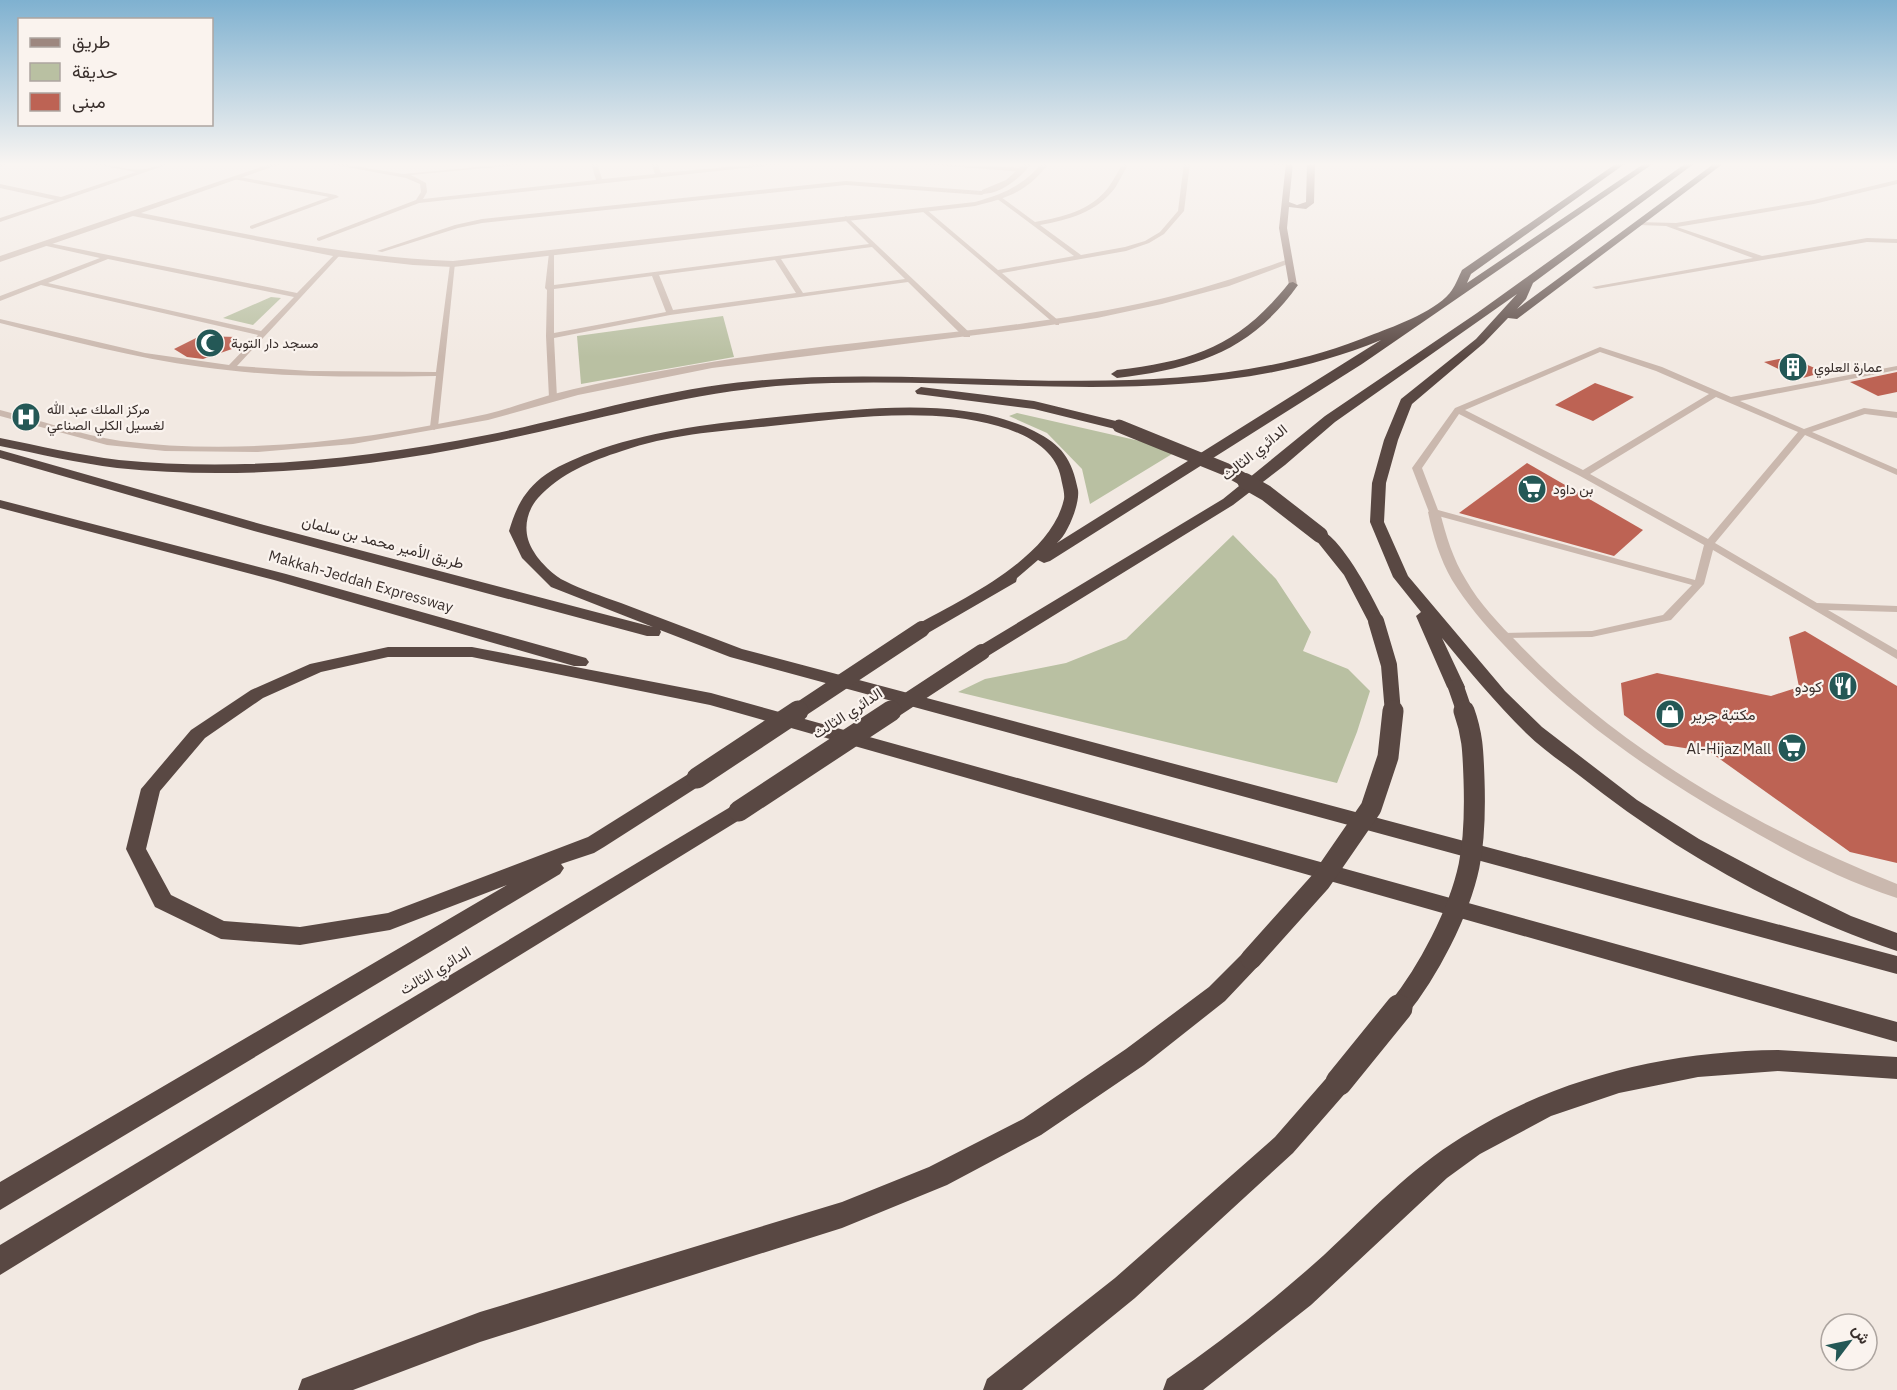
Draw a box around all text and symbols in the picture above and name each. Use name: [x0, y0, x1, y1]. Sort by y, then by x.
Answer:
legend: [18, 18, 213, 126]
text: طريق: [72, 30, 110, 53]
text: حديقة: [72, 60, 118, 83]
text: مبنى: [72, 90, 106, 113]
mosque icon: مسجد دار التوبة: [194, 327, 226, 359]
place label: مسجد دار التوبة: [231, 334, 319, 352]
building icon: عمارة العلوي: [1777, 351, 1809, 383]
place label: عمارة العلوي: [1814, 358, 1882, 379]
place label: مركز الملك عبد الله لغسيل الكلي الصناعي: [47, 400, 164, 437]
hospital icon: مركز الملك عبد الله لغسيل الكلي الصناعي: [10, 401, 42, 433]
street label: الدائري الثالث: [1217, 420, 1293, 488]
supermarket icon: بن داود: [1516, 473, 1548, 505]
place label: بن داود: [1553, 480, 1593, 498]
street label: طريق الأمير محمد بن سلمان: [300, 511, 466, 574]
street label: Makkah-Jeddah Expressway: [266, 546, 456, 617]
restaurant icon: كودو: [1827, 670, 1859, 702]
place label: كودو: [1795, 677, 1822, 696]
street label: الدائري الثالث: [808, 683, 888, 746]
shop icon: مكتبة جرير: [1654, 698, 1686, 730]
place label: مكتبة جرير: [1690, 705, 1755, 724]
supermarket icon: Al-Hijaz Mall: [1776, 732, 1808, 764]
place label: Al-Hijaz Mall: [1687, 739, 1771, 758]
street label: الدائري الثالث: [396, 941, 476, 1002]
north arrow: [1819, 1312, 1879, 1372]
text: ش: [1848, 1321, 1875, 1348]

